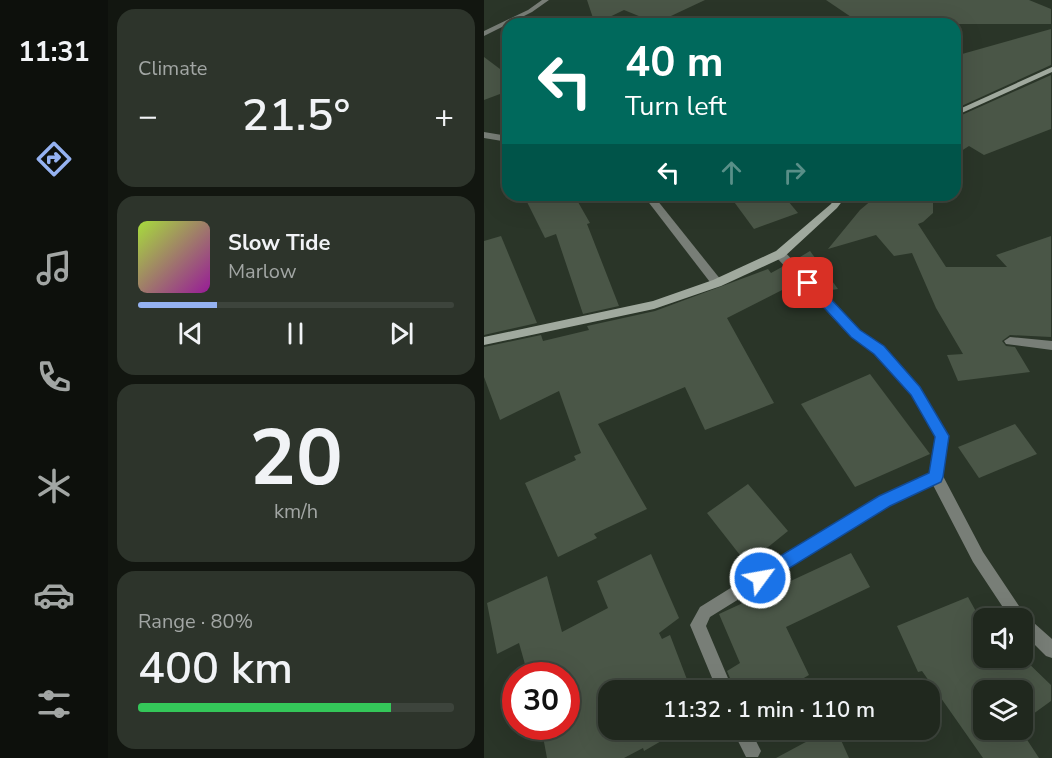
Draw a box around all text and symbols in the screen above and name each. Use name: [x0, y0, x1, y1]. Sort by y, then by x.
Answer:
text: 11:31: [18, 34, 90, 71]
text: 40 m: [625, 34, 724, 91]
icon: left: [526, 42, 604, 120]
text: Climate: [138, 55, 207, 82]
text: 21.5°: [242, 85, 350, 146]
text: Turn left: [625, 88, 726, 125]
text: −: [138, 94, 158, 139]
text: +: [434, 94, 454, 139]
icon: directions: [33, 138, 75, 180]
icon: left: [652, 156, 685, 189]
icon: ahead: [715, 156, 748, 189]
icon: right: [778, 156, 811, 189]
text: Slow Tide: [228, 228, 330, 258]
icon: music: [33, 247, 75, 289]
pin: [782, 257, 833, 308]
text: Marlow: [228, 258, 296, 285]
icon: arrive: [791, 266, 824, 299]
icon: previous: [174, 317, 207, 350]
icon: pause: [279, 317, 312, 350]
icon: next: [385, 317, 418, 350]
icon: phone: [33, 356, 75, 398]
text: 20: [249, 405, 343, 512]
icon: climate: [33, 465, 75, 507]
text: km/h: [274, 498, 318, 525]
position arrow: [728, 546, 792, 610]
icon: car: [33, 574, 75, 616]
text: Range · 80%: [138, 608, 253, 635]
map controls: [973, 608, 1033, 740]
button: sound: [973, 608, 1033, 668]
text: 400 km: [138, 638, 293, 699]
speed limit sign: 30: [502, 662, 580, 740]
button: layers: [973, 680, 1033, 740]
icon: filters: [33, 683, 75, 725]
text: 11:32 · 1 min · 110 m: [663, 695, 875, 725]

